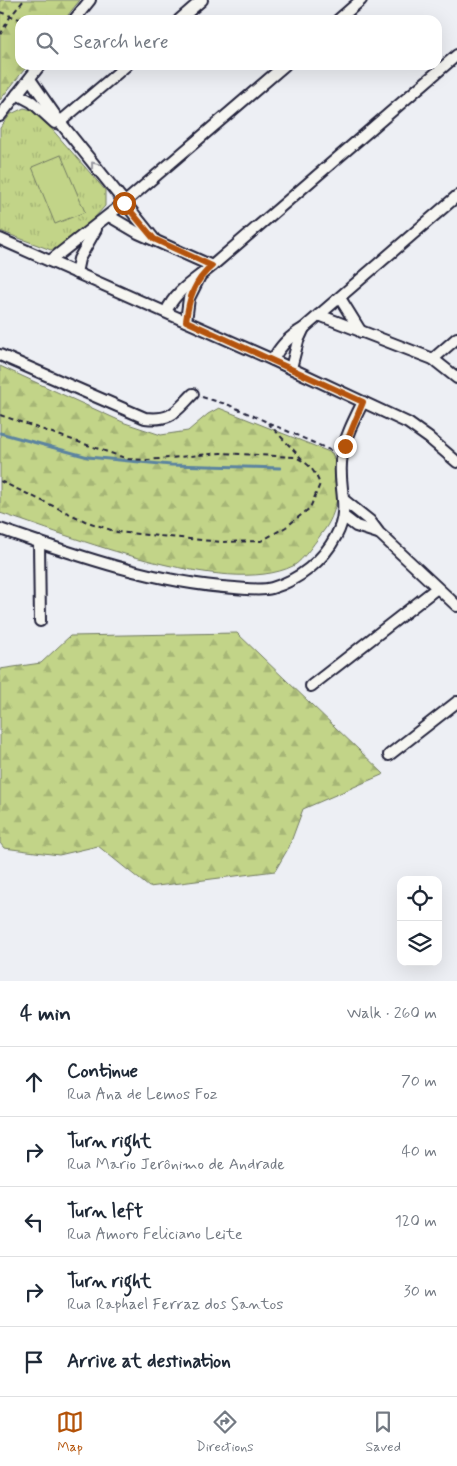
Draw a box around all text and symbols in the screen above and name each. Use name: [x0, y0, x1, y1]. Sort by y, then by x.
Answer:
search box: [15, 15, 442, 70]
icon: search: [33, 29, 61, 57]
text: Search here: [73, 30, 169, 55]
one-way arrow: [92, 162, 100, 171]
route start: [113, 192, 136, 215]
route end: [334, 435, 357, 458]
map controls: [397, 876, 442, 966]
button: locate: [397, 876, 442, 921]
button: layers: [397, 921, 442, 966]
text: 4 min: [20, 1000, 71, 1028]
text: Walk · 260 m: [347, 1003, 437, 1024]
text: Continue: [67, 1059, 138, 1084]
icon: ahead: [20, 1068, 48, 1096]
text: 70 m: [401, 1071, 437, 1092]
text: Rua Ana de Lemos Foz: [67, 1084, 218, 1105]
text: Turn right: [67, 1129, 151, 1154]
icon: right: [20, 1138, 48, 1166]
text: 40 m: [401, 1141, 437, 1162]
text: Rua Mario Jerônimo de Andrade: [67, 1154, 285, 1175]
text: Turn left: [67, 1199, 143, 1224]
icon: left: [20, 1208, 48, 1236]
text: 120 m: [395, 1211, 437, 1232]
text: Rua Amoro Feliciano Leite: [67, 1224, 243, 1245]
text: Turn right: [67, 1269, 151, 1294]
icon: right: [20, 1278, 48, 1306]
text: 30 m: [404, 1281, 437, 1302]
text: Rua Raphael Ferraz dos Santos: [67, 1294, 283, 1315]
icon: arrive: [20, 1348, 48, 1376]
text: Arrive at destination: [67, 1349, 231, 1374]
tab: Map: [56, 1408, 84, 1456]
tab: Directions: [196, 1408, 254, 1456]
tab: Saved: [366, 1408, 401, 1456]

